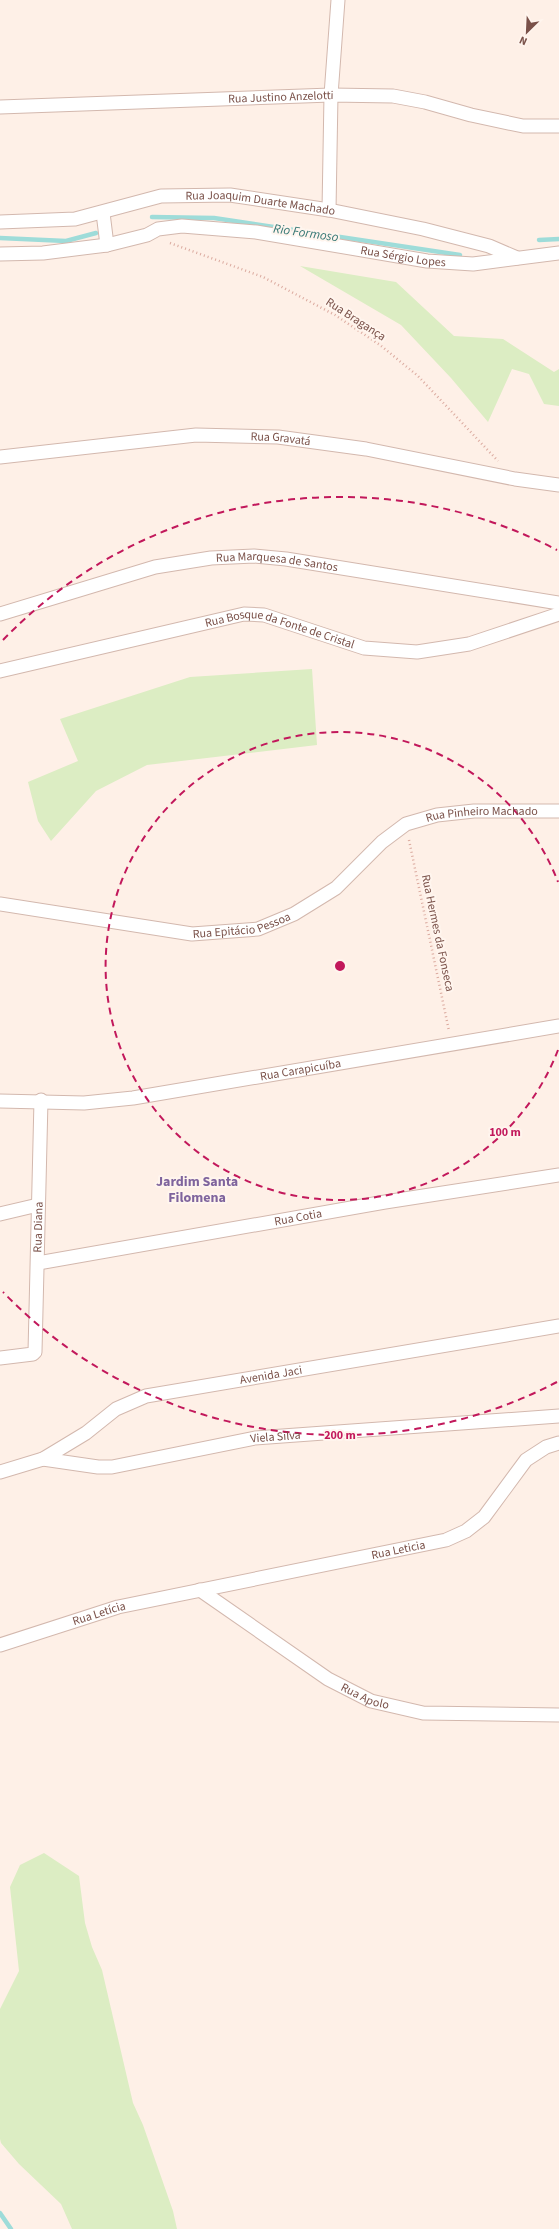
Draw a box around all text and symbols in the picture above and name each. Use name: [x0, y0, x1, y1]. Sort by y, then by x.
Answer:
north arrow: [507, 12, 547, 52]
text: N: [517, 32, 530, 49]
street label: Rua Justino Anzelotti: [228, 87, 334, 108]
street label: Rua Joaquim Duarte Machado: [185, 187, 337, 220]
water label: Rio Formoso: [272, 220, 340, 247]
street label: Rua Sérgio Lopes: [359, 242, 446, 271]
street label: Rua Bragança: [322, 294, 389, 345]
street label: Rua Gravatá: [250, 428, 312, 450]
street label: Rua Marquesa de Santos: [216, 548, 339, 576]
street label: Rua Bosque da Fonte de Cristal: [203, 606, 357, 653]
street label: Rua Pinheiro Machado: [424, 803, 538, 827]
street label: Rua Hermes da Fonseca: [417, 873, 458, 993]
street label: Rua Epitácio Pessoa: [192, 908, 293, 943]
centre of rings: [333, 959, 347, 973]
street label: Rua Carapicuíba: [259, 1055, 342, 1085]
text: 100 m: [489, 1124, 521, 1141]
district label: Jardim Santa Filomena: [156, 1172, 238, 1208]
street label: Rua Diana: [29, 1201, 48, 1253]
street label: Rua Cotia: [273, 1205, 323, 1230]
street label: Avenida Jaci: [239, 1362, 303, 1389]
street label: Viela Silva: [249, 1427, 301, 1448]
text: 200 m: [324, 1427, 356, 1444]
street label: Rua Leticia: [370, 1536, 427, 1564]
street label: Rua Letícia: [70, 1598, 127, 1630]
street label: Rua Apolo: [338, 1679, 391, 1714]

